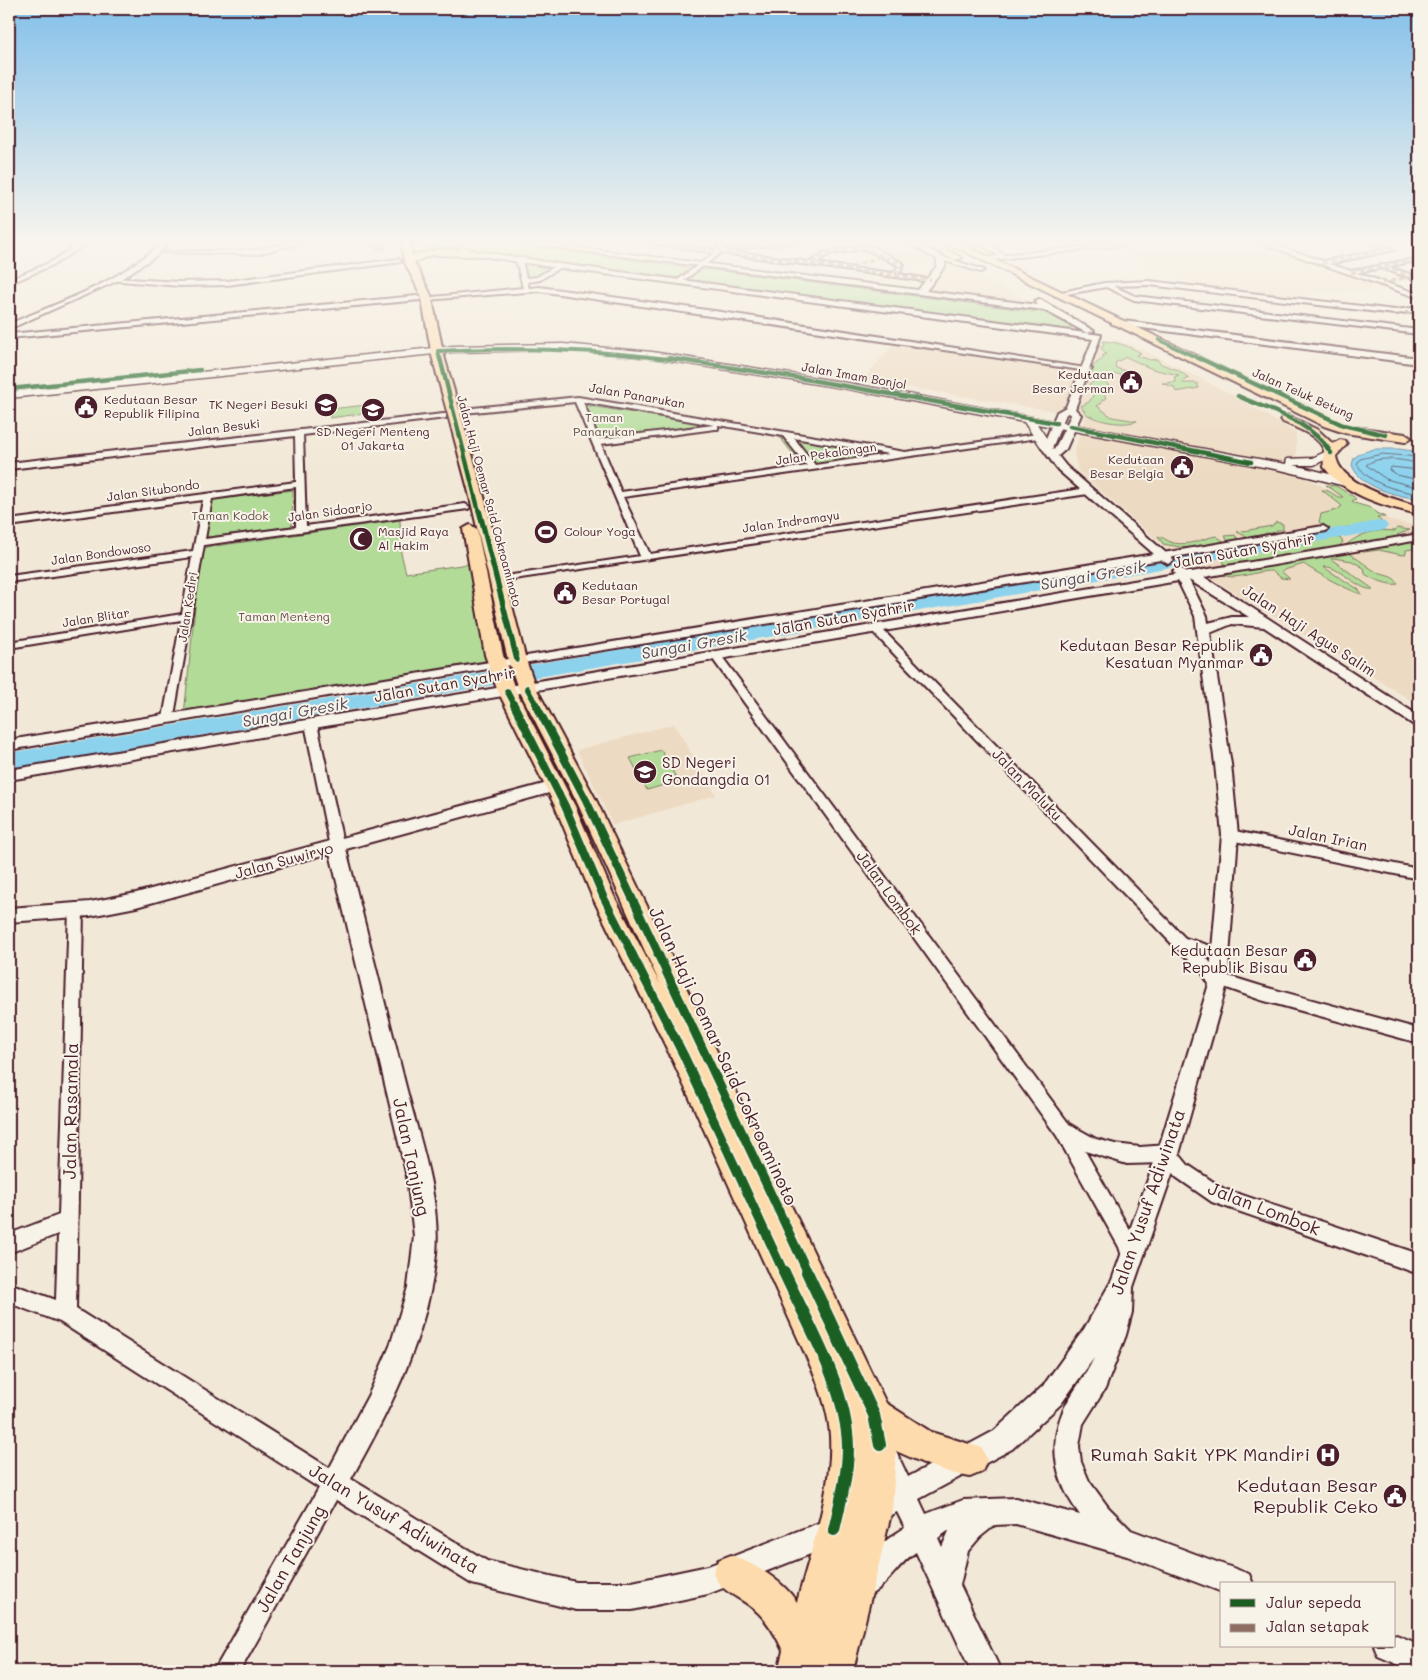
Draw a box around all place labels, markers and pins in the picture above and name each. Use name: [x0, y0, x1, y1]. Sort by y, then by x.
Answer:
place label: Kedutaan Besar Jerman: [1032, 366, 1114, 396]
public building icon: Kedutaan Besar Jerman: [1118, 369, 1144, 395]
place label: Kedutaan Besar Republik Filipina: [104, 391, 200, 421]
school or university icon: TK Negeri Besuki: [313, 392, 339, 418]
public building icon: Kedutaan Besar Republik Filipina: [73, 394, 99, 420]
place label: TK Negeri Besuki: [209, 396, 308, 412]
school or university icon: SD Negeri Menteng 01 Jakarta: [360, 397, 386, 423]
place label: SD Negeri Menteng 01 Jakarta: [316, 423, 430, 453]
place label: Kedutaan Besar Belgia: [1090, 451, 1164, 481]
public building icon: Kedutaan Besar Belgia: [1169, 454, 1195, 480]
sports icon: Colour Yoga: [533, 519, 559, 545]
place label: Masjid Raya Al Hakim: [378, 523, 449, 553]
place label: Colour Yoga: [564, 523, 636, 539]
mosque icon: Masjid Raya Al Hakim: [348, 526, 374, 552]
place label: Kedutaan Besar Portugal: [582, 577, 670, 607]
public building icon: Kedutaan Besar Portugal: [552, 580, 578, 606]
place label: Kedutaan Besar Republik Kesatuan Myanmar: [1060, 635, 1244, 672]
public building icon: Kedutaan Besar Republik Kesatuan Myanmar: [1248, 642, 1274, 668]
place label: SD Negeri Gondangdia 01: [662, 752, 770, 789]
school or university icon: SD Negeri Gondangdia 01: [632, 759, 658, 785]
place label: Kedutaan Besar Republik Bisau: [1171, 940, 1288, 977]
public building icon: Kedutaan Besar Republik Bisau: [1292, 947, 1318, 973]
place label: Rumah Sakit YPK Mandiri: [1091, 1442, 1310, 1466]
hospital icon: Rumah Sakit YPK Mandiri: [1315, 1442, 1341, 1468]
place label: Kedutaan Besar Republik Ceko: [1237, 1473, 1378, 1518]
public building icon: Kedutaan Besar Republik Ceko: [1382, 1483, 1408, 1509]

